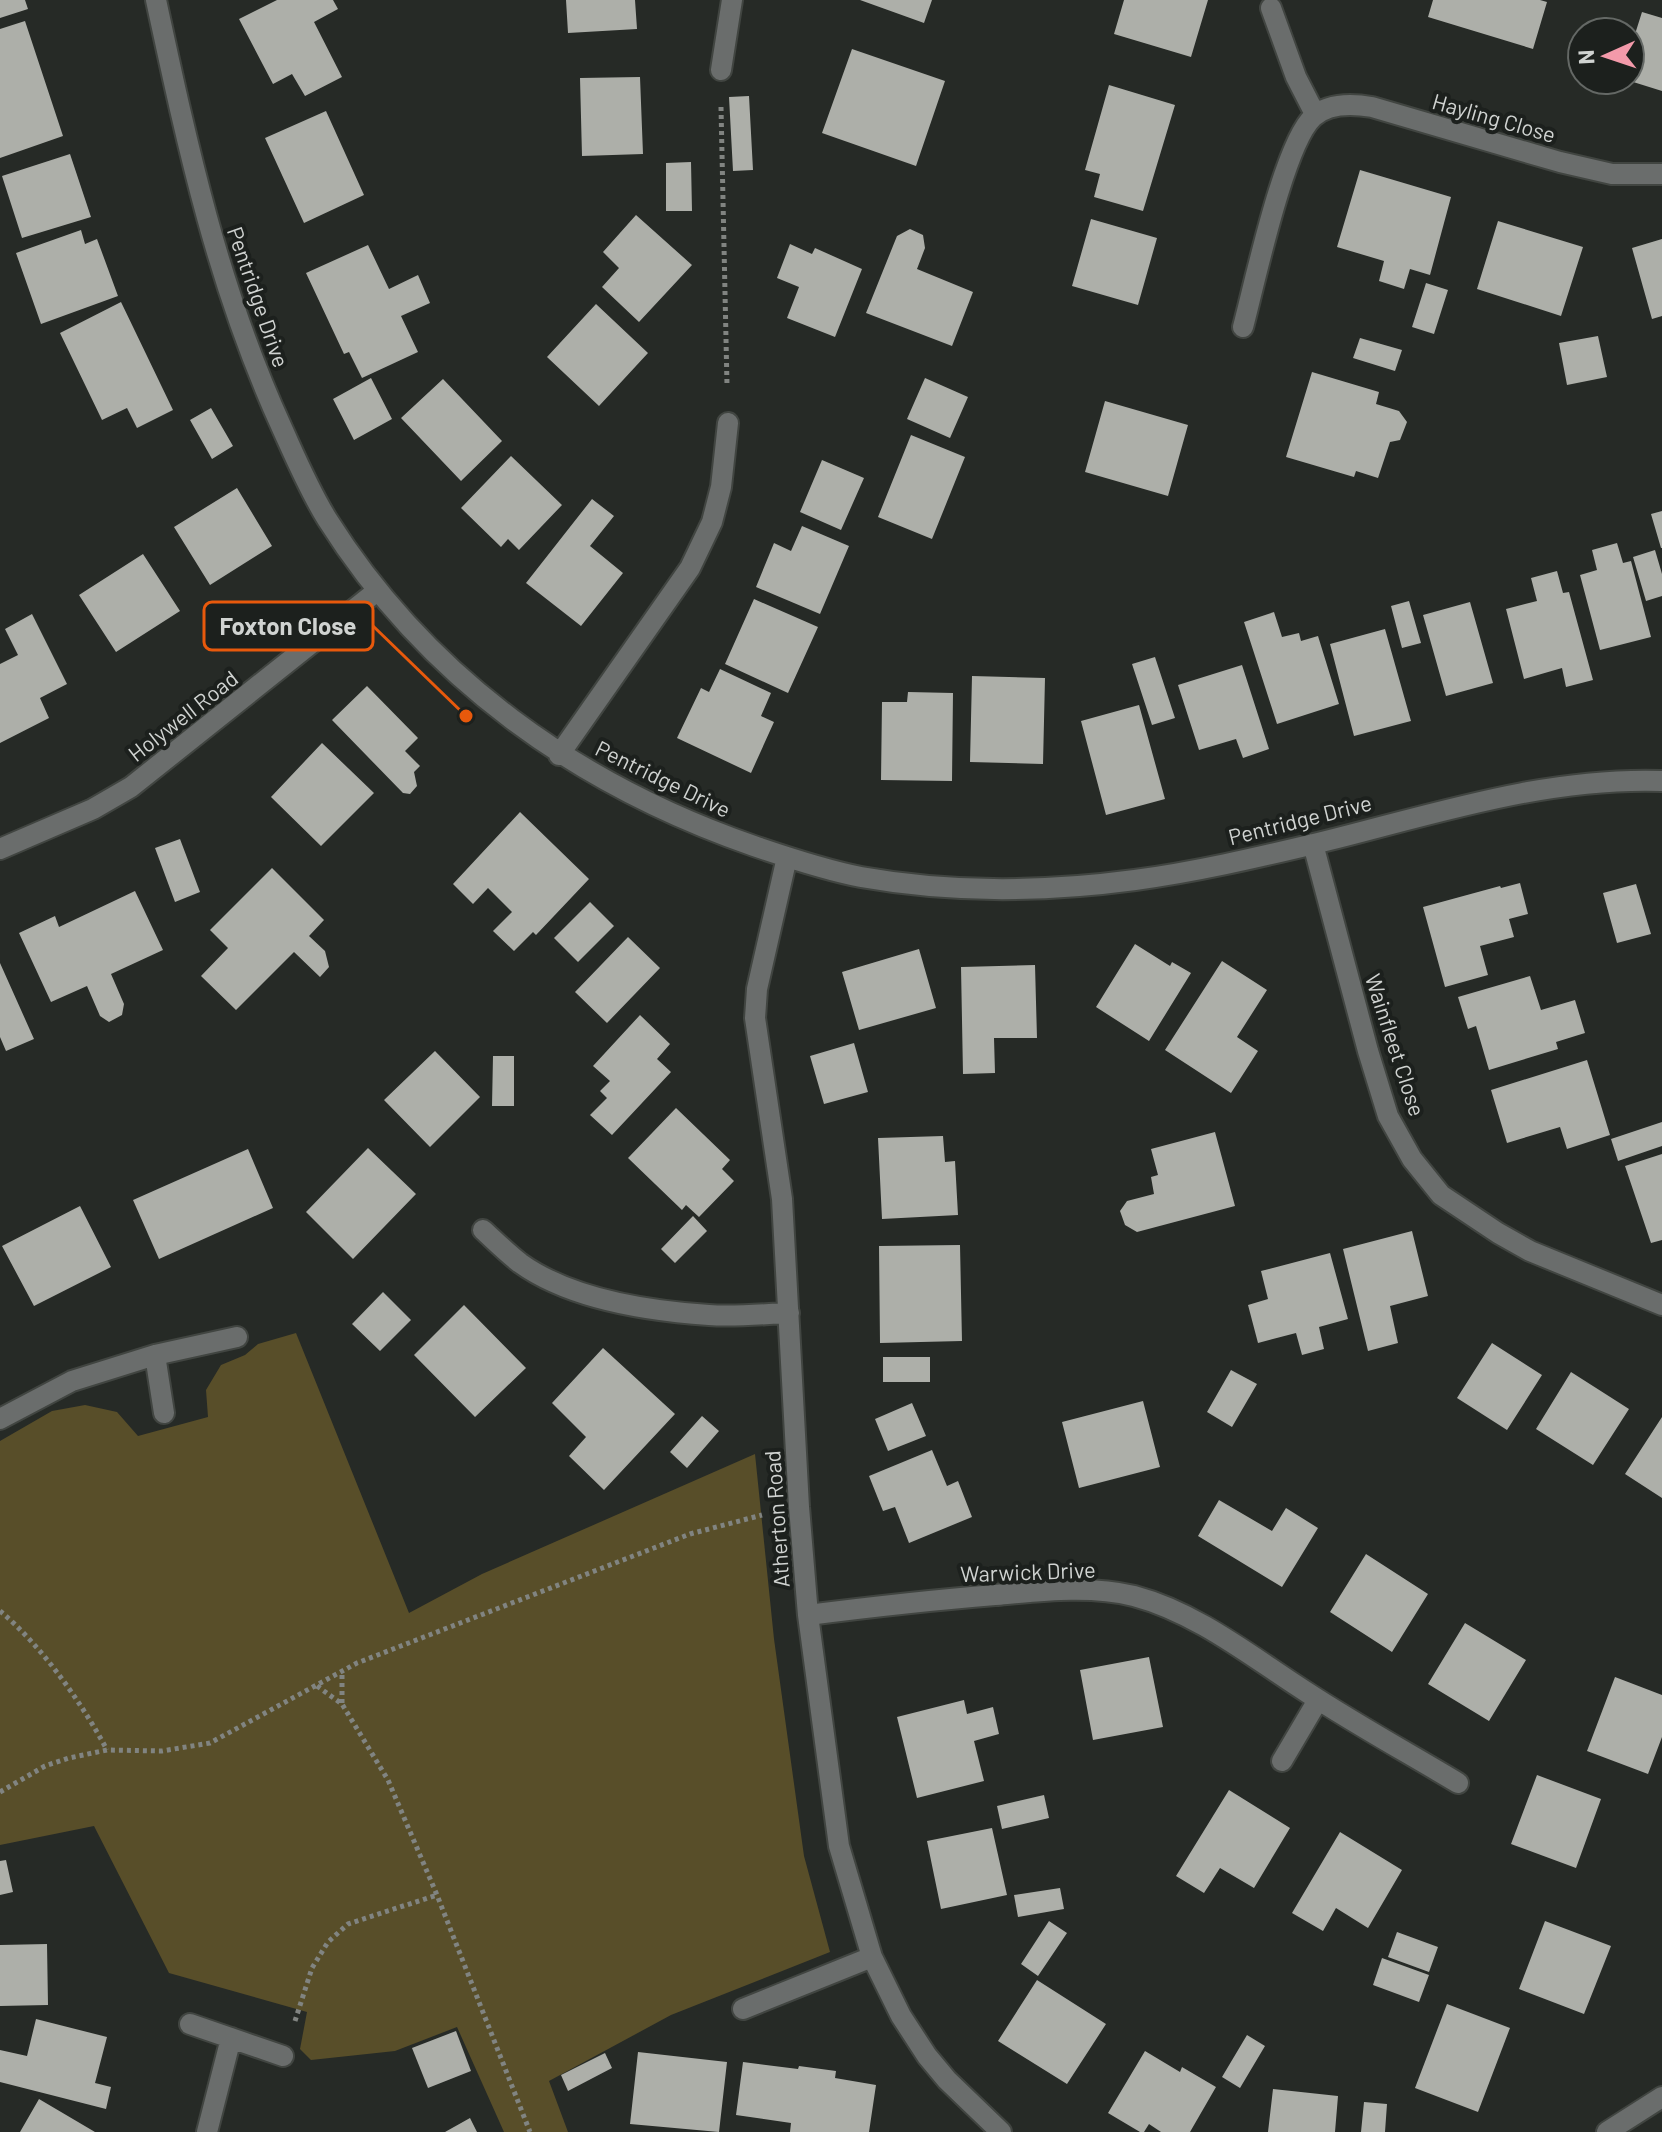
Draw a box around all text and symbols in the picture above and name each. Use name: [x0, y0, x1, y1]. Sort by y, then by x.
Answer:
north arrow: [1566, 16, 1646, 96]
text: N: [1572, 49, 1598, 65]
street label: Hayling Close: [1430, 87, 1559, 147]
street label: Pentridge Drive: [223, 223, 295, 370]
callout: Foxton Close: [204, 602, 373, 650]
text: Foxton Close: [220, 611, 356, 640]
street label: Holywell Road: [122, 664, 242, 766]
street label: Pentridge Drive: [592, 734, 735, 822]
street label: Pentridge Drive: [1225, 789, 1374, 849]
street label: Wainfleet Close: [1361, 970, 1431, 1119]
street label: Atherton Road: [758, 1450, 794, 1589]
street label: Warwick Drive: [960, 1556, 1096, 1586]

